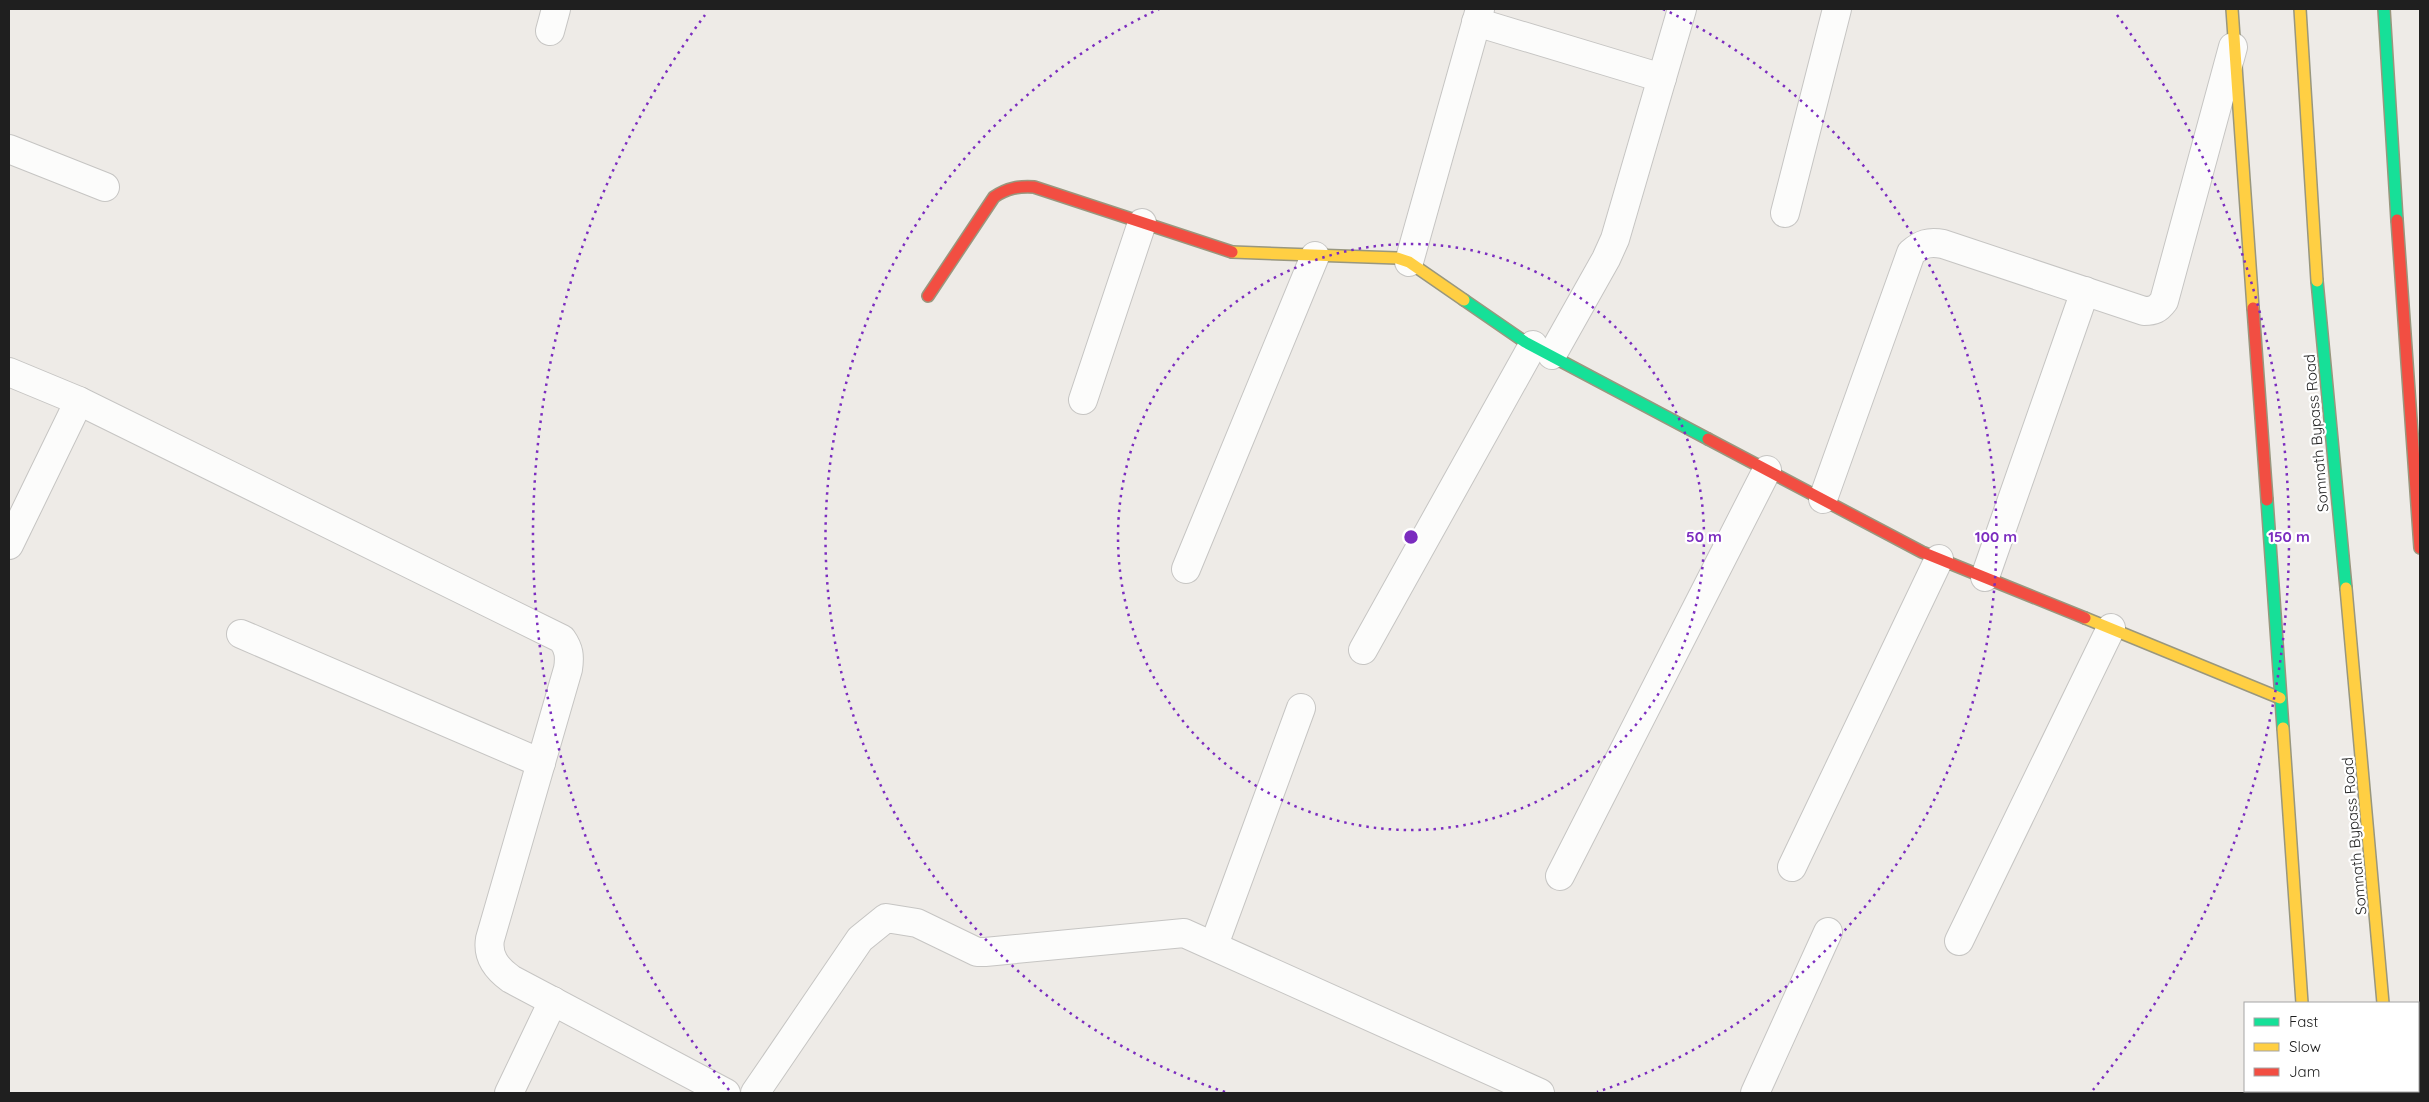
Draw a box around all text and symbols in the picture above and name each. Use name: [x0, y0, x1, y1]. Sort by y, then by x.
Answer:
street label: Somnath Bypass Road: [2300, 353, 2332, 513]
text: 50 m: [1686, 527, 1722, 546]
text: 100 m: [1975, 527, 2017, 546]
text: 150 m: [2268, 527, 2310, 546]
centre of rings: [1402, 528, 1420, 546]
street label: Somnath Bypass Road: [2338, 756, 2370, 916]
legend: [2244, 1002, 2419, 1092]
text: Fast: [2289, 1012, 2318, 1031]
text: Slow: [2289, 1037, 2321, 1056]
text: Jam: [2289, 1062, 2320, 1081]

